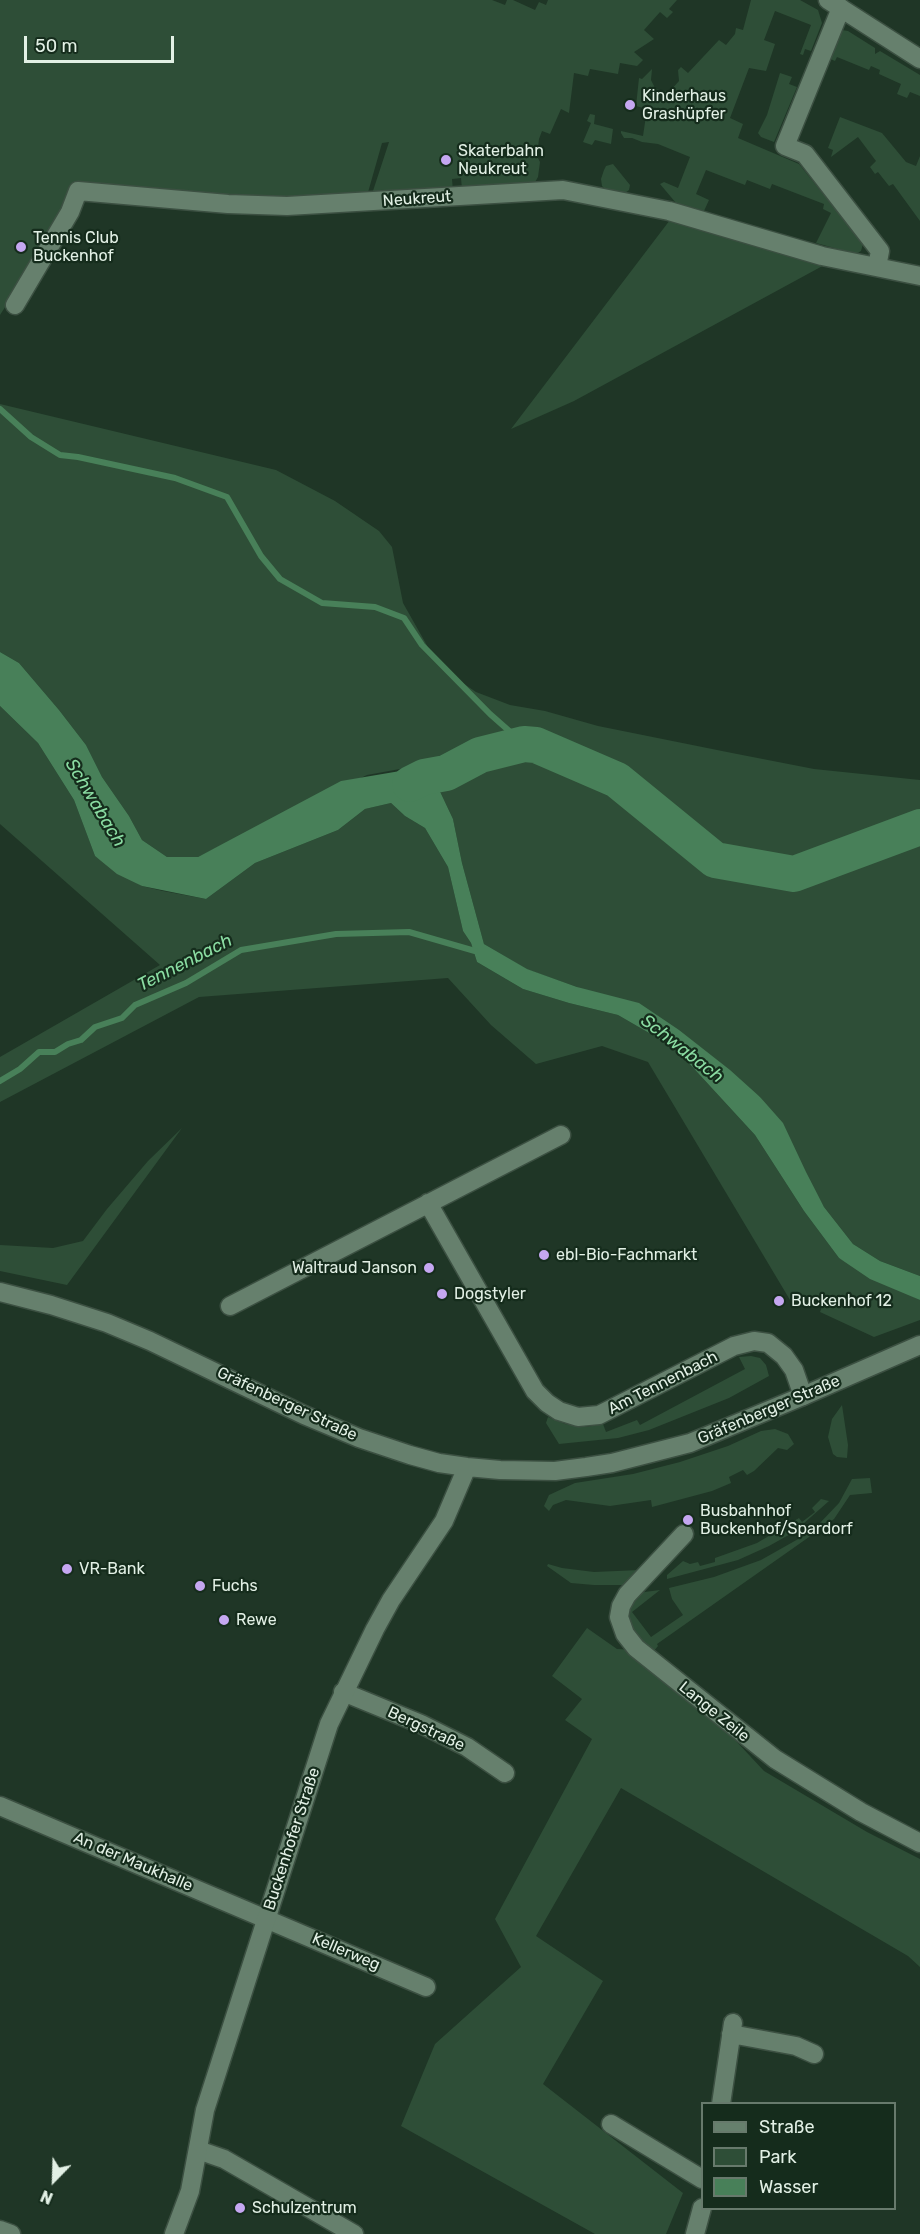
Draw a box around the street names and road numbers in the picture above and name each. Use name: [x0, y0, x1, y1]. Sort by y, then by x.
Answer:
street label: Neukreut: [382, 187, 452, 211]
street label: Am Tennenbach: [605, 1347, 721, 1419]
street label: Gräfenberger Straße: [214, 1363, 360, 1445]
street label: Gräfenberger Straße: [695, 1371, 843, 1449]
street label: Lange Zeile: [675, 1678, 753, 1746]
street label: Bergstraße: [384, 1703, 468, 1755]
street label: Buckenhofer Straße: [260, 1765, 324, 1913]
street label: An der Maukhalle: [71, 1828, 195, 1896]
street label: Kellerweg: [309, 1929, 383, 1975]

